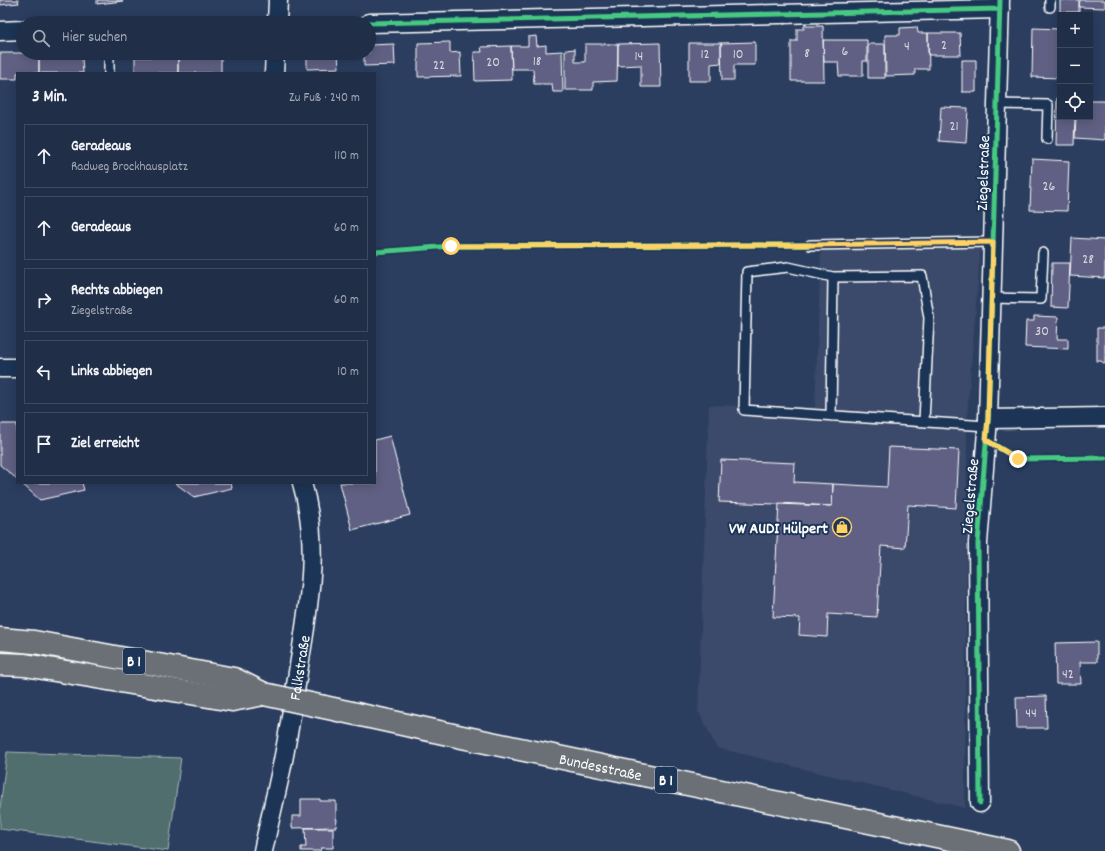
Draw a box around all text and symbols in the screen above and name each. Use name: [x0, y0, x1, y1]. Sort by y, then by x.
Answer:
map controls: [1057, 12, 1093, 120]
button: +: [1057, 12, 1093, 48]
search box: [16, 16, 376, 60]
icon: search: [30, 27, 52, 49]
text: Hier suchen: [62, 27, 127, 49]
house number: 2: [941, 36, 947, 56]
house number: 4: [904, 37, 910, 57]
house number: 6: [842, 42, 849, 62]
house number: 8: [804, 44, 810, 64]
house number: 12: [700, 45, 710, 65]
house number: 10: [733, 45, 743, 65]
house number: 14: [635, 47, 643, 67]
button: −: [1057, 48, 1093, 84]
house number: 18: [533, 52, 542, 72]
house number: 20: [486, 53, 500, 73]
house number: 22: [433, 56, 445, 76]
button: locate: [1057, 84, 1093, 120]
text: 3 Min.: [32, 86, 67, 110]
text: Zu Fuß · 240 m: [289, 89, 360, 108]
house number: 21: [949, 117, 959, 137]
street label: Ziegelstraße: [972, 135, 997, 211]
text: Geradeaus: [71, 136, 131, 158]
icon: ahead: [33, 145, 55, 167]
text: 110 m: [334, 147, 359, 166]
text: Radweg Brockhausplatz: [71, 158, 188, 177]
house number: 26: [1043, 177, 1056, 197]
icon: ahead: [33, 217, 55, 239]
text: Geradeaus: [71, 217, 131, 239]
text: 60 m: [334, 219, 359, 238]
route start: [442, 237, 460, 255]
house number: 28: [1082, 250, 1094, 270]
text: Rechts abbiegen: [71, 280, 163, 302]
icon: right: [33, 289, 55, 311]
text: 60 m: [334, 291, 359, 310]
text: Ziegelstraße: [71, 302, 132, 321]
house number: 30: [1035, 322, 1049, 342]
icon: left: [33, 361, 55, 383]
text: Links abbiegen: [71, 361, 152, 383]
text: 10 m: [337, 363, 359, 382]
icon: arrive: [33, 433, 55, 455]
text: Ziel erreicht: [71, 433, 139, 455]
route end: [1009, 450, 1027, 468]
street label: Ziegelstraße: [957, 458, 986, 535]
shop icon: VW AUDI Hülpert: [831, 516, 853, 538]
place label: VW AUDI Hülpert: [729, 518, 828, 541]
street label: Falkstraße: [285, 634, 318, 702]
road number: B 1: [123, 648, 145, 674]
house number: 42: [1062, 665, 1074, 685]
house number: 44: [1025, 704, 1037, 724]
street label: Bundesstraße: [557, 749, 644, 788]
road number: B 1: [655, 767, 677, 793]

